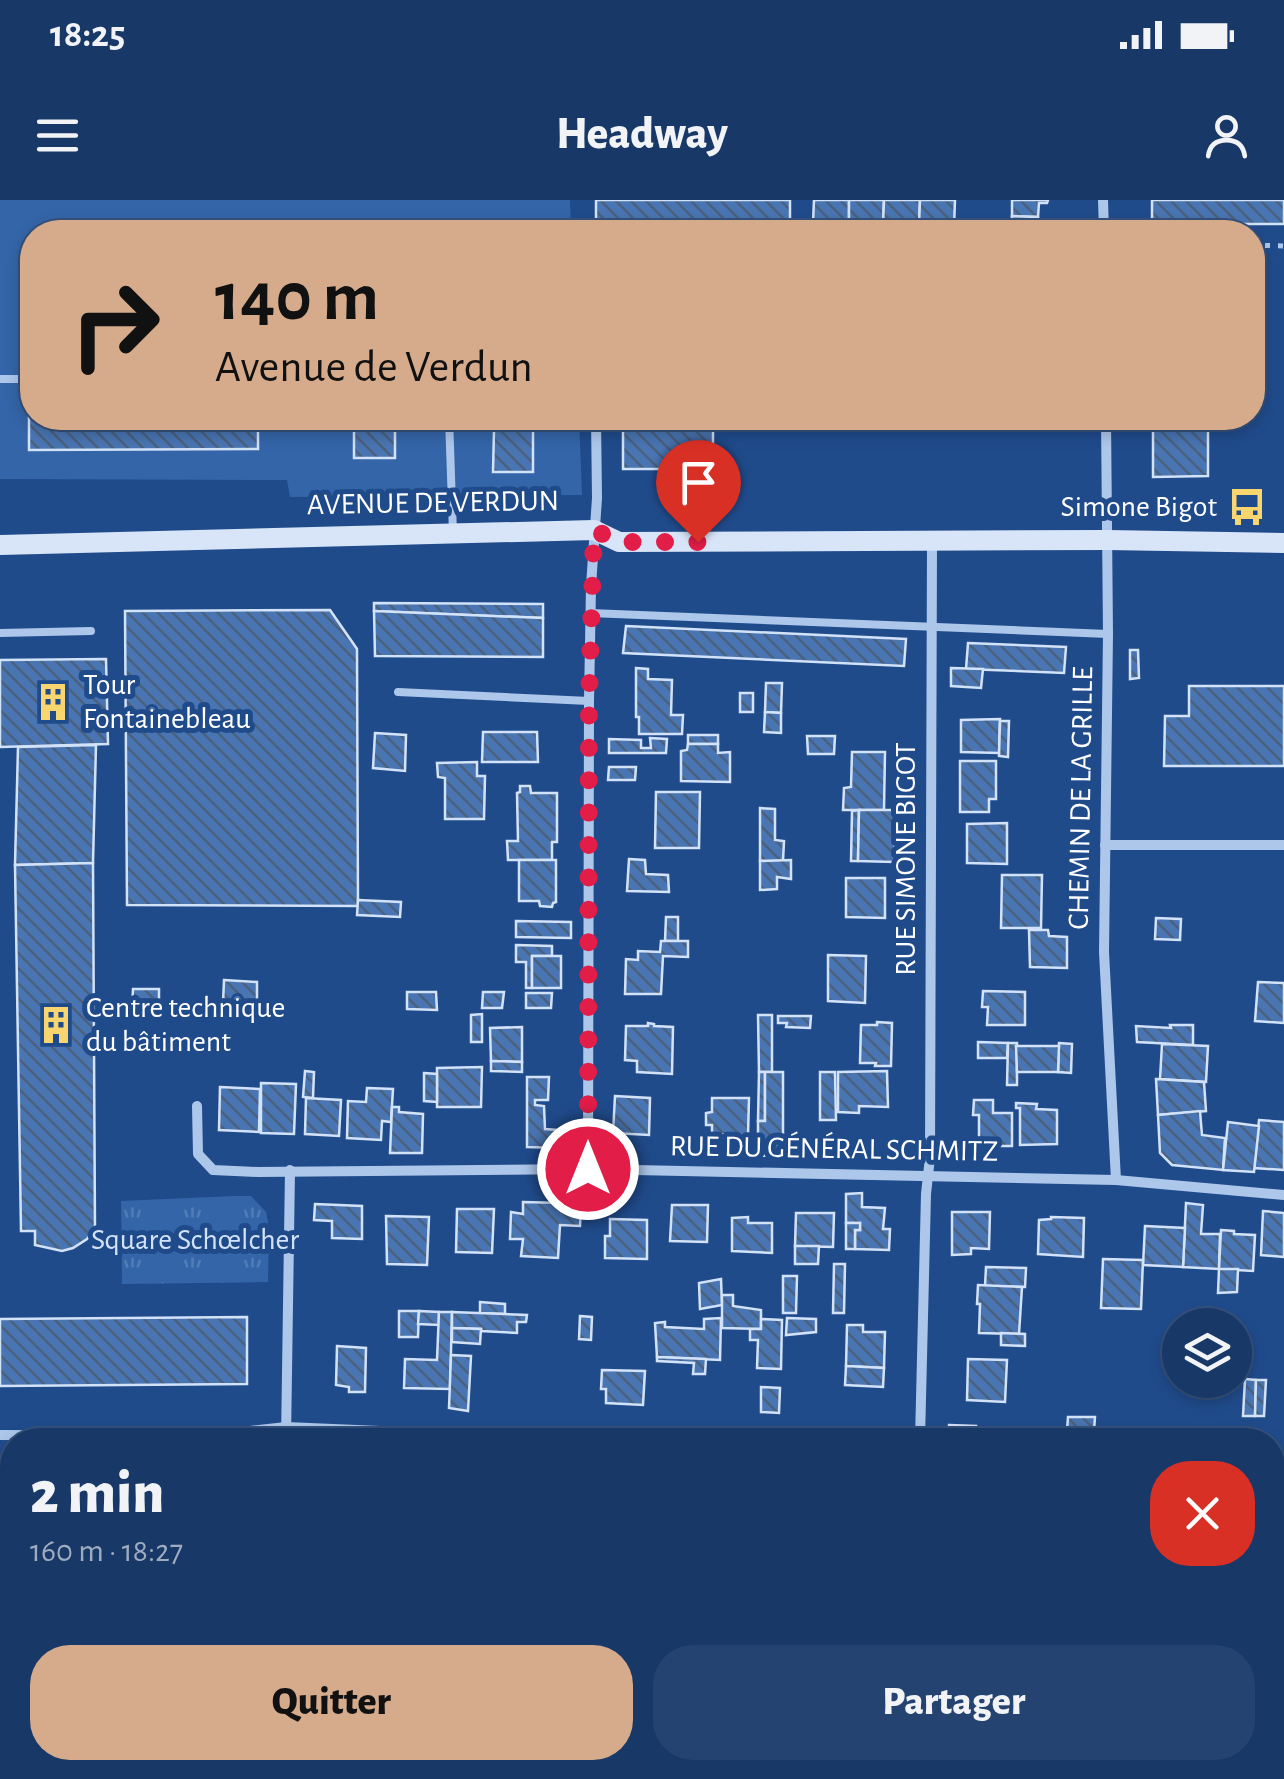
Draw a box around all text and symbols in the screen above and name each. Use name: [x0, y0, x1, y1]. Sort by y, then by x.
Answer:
text: 18:25: [50, 16, 125, 54]
icon: menu: [30, 108, 85, 163]
icon: person: [1199, 108, 1254, 163]
text: Headway: [556, 112, 728, 157]
icon: right: [50, 260, 180, 390]
text: 140 m: [215, 263, 379, 333]
text: Avenue de Verdun: [215, 345, 533, 390]
pin: [656, 440, 741, 543]
icon: arrive: [671, 455, 726, 510]
street label: AVENUE DE VERDUN: [307, 486, 559, 520]
bus stop icon: Simone Bigot: [1226, 486, 1268, 528]
place label: Simone Bigot: [1061, 492, 1217, 522]
street label: CHEMIN DE LA GRILLE: [1064, 666, 1098, 930]
place label: Tour Fontainebleau: [83, 670, 251, 734]
building icon: Tour Fontainebleau: [32, 681, 74, 723]
street label: RUE SIMONE BIGOT: [891, 742, 921, 976]
place label: Centre technique du bâtiment: [86, 993, 285, 1057]
building icon: Centre technique du bâtiment: [35, 1004, 77, 1046]
position arrow: [536, 1117, 640, 1221]
street label: RUE DU GÉNÉRAL SCHMITZ: [670, 1129, 998, 1167]
park label: Square Schœlcher: [91, 1225, 299, 1255]
map controls: [1162, 1308, 1252, 1398]
button: layers: [1162, 1308, 1252, 1398]
button: close: [1150, 1461, 1255, 1566]
text: 2 min: [30, 1464, 164, 1524]
text: 160 m · 18:27: [30, 1535, 183, 1567]
button: Quitter: [30, 1645, 633, 1760]
button: Partager: [653, 1645, 1255, 1760]

